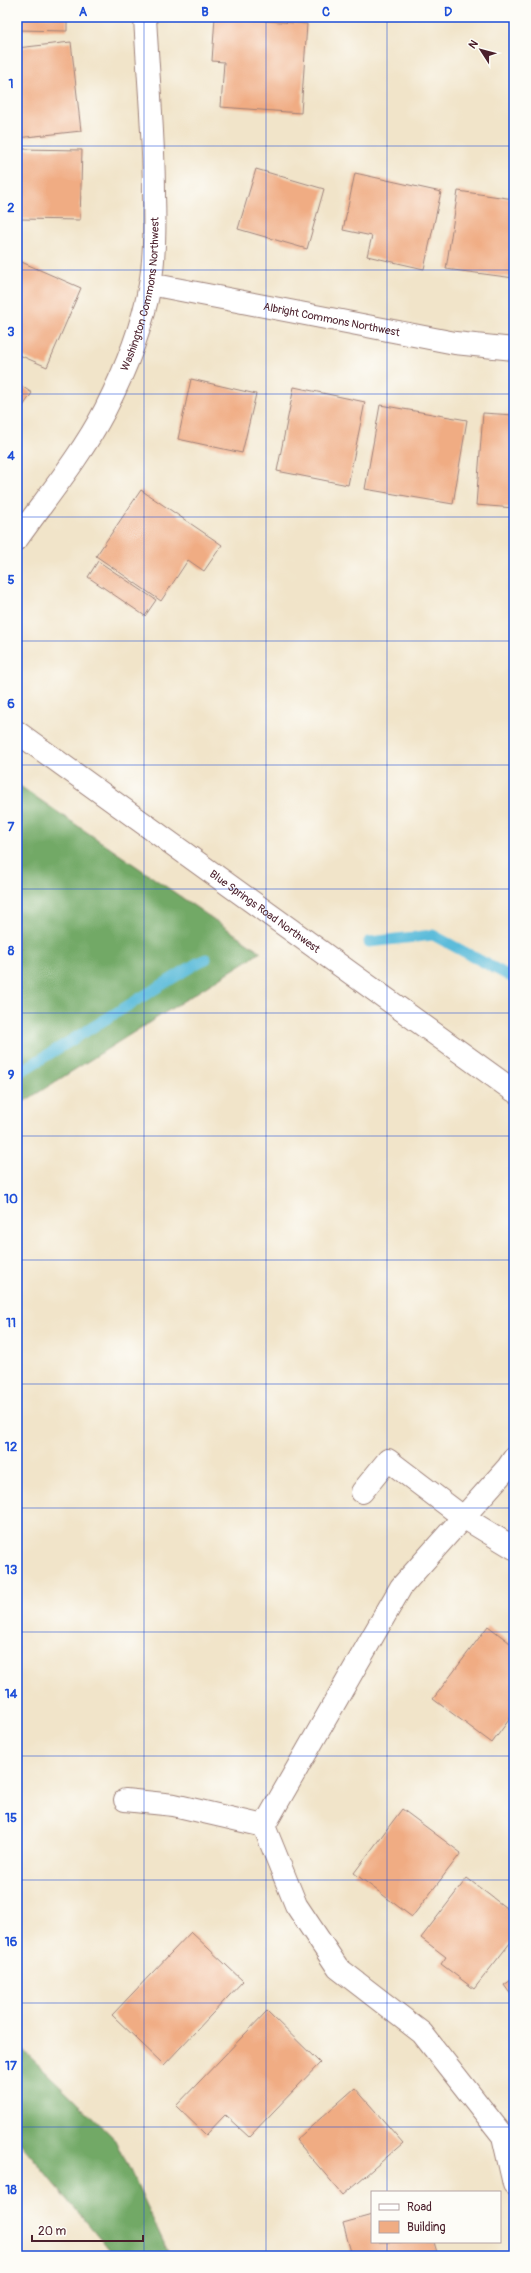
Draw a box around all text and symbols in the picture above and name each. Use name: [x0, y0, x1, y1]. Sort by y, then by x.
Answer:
text: A: [79, 4, 88, 20]
text: B: [201, 4, 209, 20]
text: C: [322, 4, 330, 20]
text: D: [444, 4, 452, 20]
north arrow: [461, 30, 501, 70]
text: N: [466, 37, 481, 51]
text: 1: [8, 76, 14, 92]
text: 2: [7, 200, 15, 216]
street label: Washington Commons Northwest: [118, 216, 161, 373]
street label: Albright Commons Northwest: [262, 300, 402, 339]
text: 3: [7, 324, 15, 340]
text: 4: [7, 448, 15, 464]
text: 5: [7, 572, 15, 588]
text: 6: [7, 696, 15, 712]
text: 7: [8, 819, 15, 835]
street label: Blue Springs Road Northwest: [207, 867, 323, 956]
text: 8: [8, 943, 15, 959]
text: 9: [8, 1067, 15, 1083]
text: 10: [4, 1191, 18, 1207]
text: 11: [6, 1315, 16, 1331]
text: 12: [5, 1439, 17, 1455]
text: 13: [5, 1562, 17, 1578]
text: 14: [5, 1686, 18, 1702]
text: 15: [5, 1810, 17, 1826]
text: 16: [5, 1934, 18, 1950]
text: 17: [5, 2058, 17, 2074]
text: 18: [5, 2182, 17, 2198]
legend: [371, 2191, 501, 2243]
text: Road: [407, 2200, 432, 2215]
scale bar: [32, 2217, 143, 2243]
text: Building: [407, 2220, 446, 2235]
text: 20 m: [38, 2224, 67, 2239]

